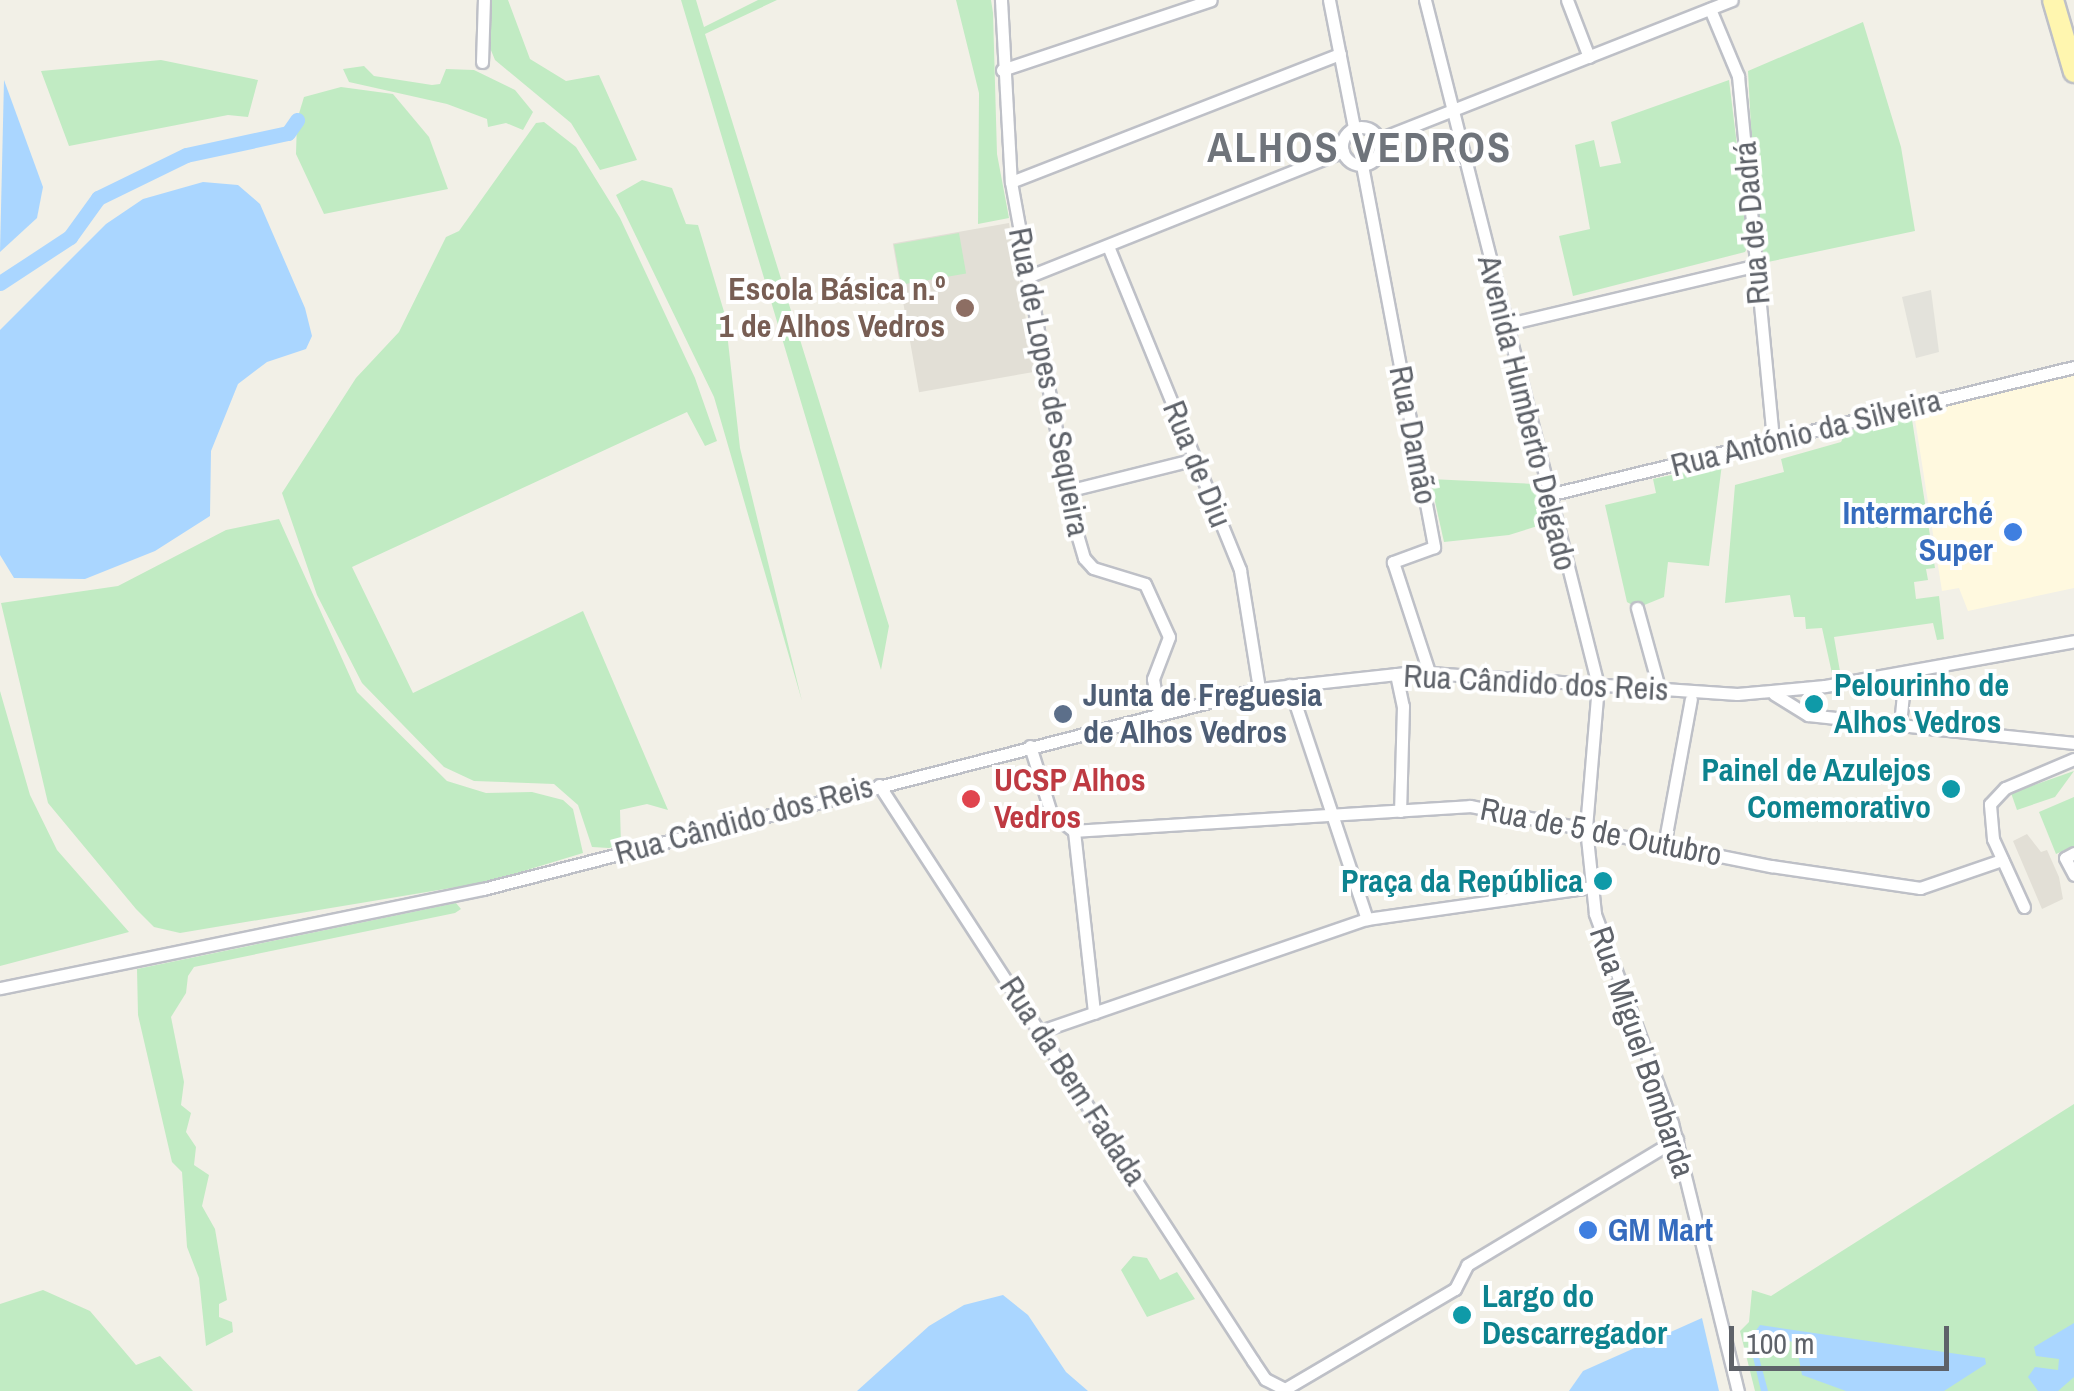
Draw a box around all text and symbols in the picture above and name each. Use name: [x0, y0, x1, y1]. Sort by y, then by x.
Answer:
district label: ALHOS VEDROS: [1207, 122, 1513, 172]
street label: Rua de Dadrá: [1726, 140, 1778, 306]
street label: Rua de Lopes de Sequeira: [1000, 224, 1098, 540]
street label: Avenida Humberto Delgado: [1469, 251, 1585, 575]
place label: Escola Básica n.º 1 de Alhos Vedros: [718, 271, 945, 346]
marker: Escola Básica n.º 1 de Alhos Vedros: [954, 297, 976, 319]
street label: Rua Damão: [1381, 363, 1445, 507]
street label: Rua António da Silveira: [1666, 381, 1946, 485]
street label: Rua de Diu: [1154, 395, 1240, 533]
place label: Intermarché Super: [1843, 495, 1993, 570]
marker: Intermarché Super: [2002, 521, 2024, 543]
street label: Rua Cândido dos Reis: [1402, 657, 1670, 709]
place label: Pelourinho de Alhos Vedros: [1834, 667, 2009, 742]
place label: Junta de Freguesia de Alhos Vedros: [1083, 677, 1322, 752]
marker: Pelourinho de Alhos Vedros: [1803, 693, 1825, 715]
marker: Junta de Freguesia de Alhos Vedros: [1052, 703, 1074, 725]
place label: Painel de Azulejos Comemorativo: [1701, 752, 1931, 827]
place label: UCSP Alhos Vedros: [994, 762, 1147, 837]
street label: Rua Cândido dos Reis: [611, 767, 877, 873]
marker: Painel de Azulejos Comemorativo: [1940, 778, 1962, 800]
marker: UCSP Alhos Vedros: [958, 786, 984, 812]
street label: Rua de 5 de Outubro: [1477, 790, 1725, 874]
place label: Praça da República: [1341, 862, 1583, 900]
marker: Praça da República: [1592, 870, 1614, 892]
street label: Rua Miguel Bombarda: [1581, 922, 1703, 1182]
street label: Rua da Bem Fadada: [991, 970, 1155, 1192]
place label: GM Mart: [1608, 1211, 1713, 1249]
marker: GM Mart: [1577, 1219, 1599, 1241]
place label: Largo do Descarregador: [1482, 1278, 1667, 1353]
marker: Largo do Descarregador: [1451, 1304, 1473, 1326]
scale bar: [1734, 1306, 1954, 1368]
text: 100 m: [1746, 1323, 1814, 1363]

